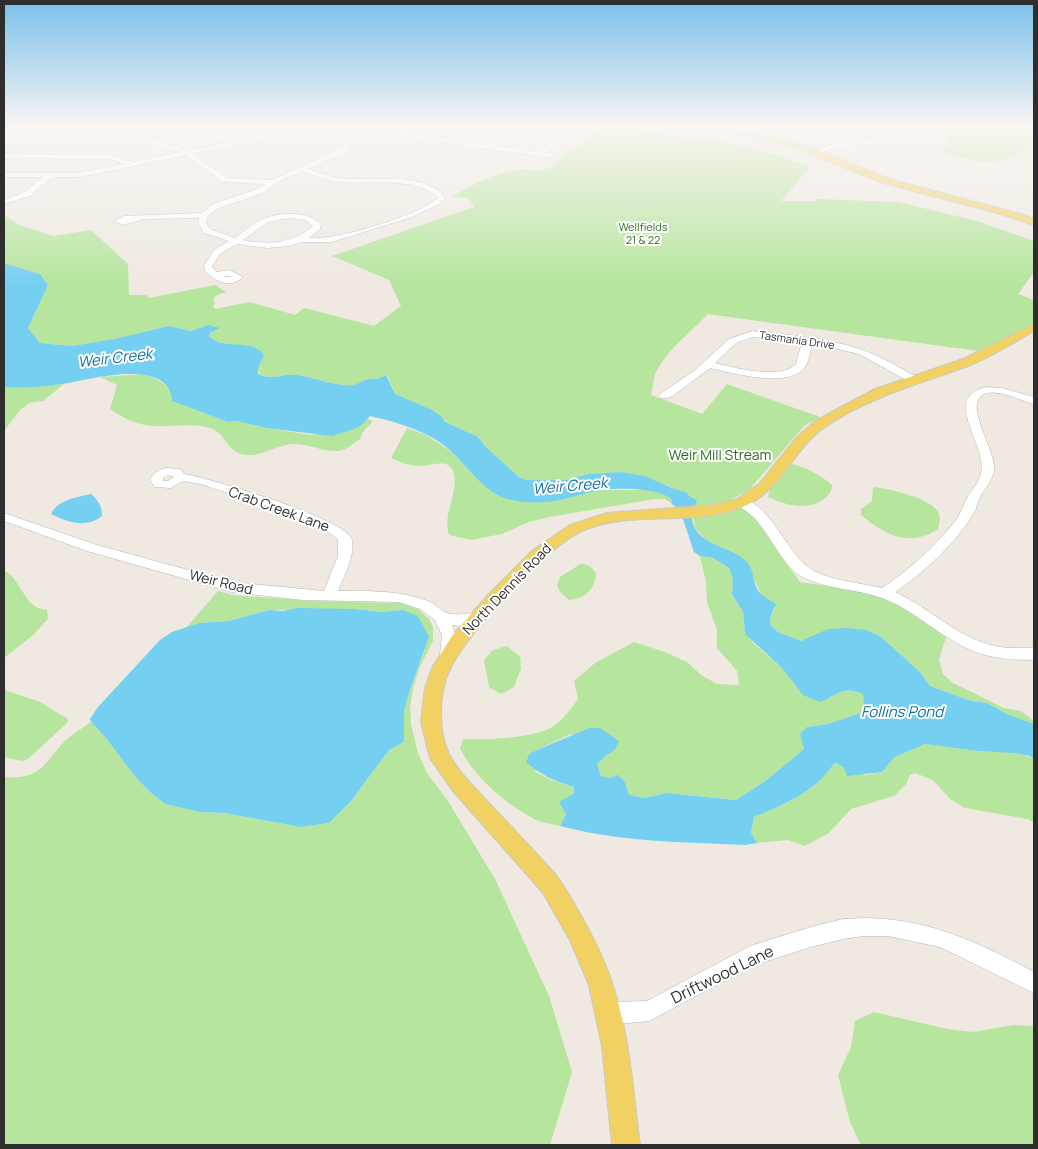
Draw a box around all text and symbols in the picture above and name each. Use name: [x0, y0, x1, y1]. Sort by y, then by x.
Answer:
park label: Wellfields 21 & 22: [618, 219, 668, 247]
street label: Tasmania Drive: [758, 327, 836, 352]
water label: Weir Creek: [77, 342, 156, 372]
park label: Weir Mill Stream: [669, 445, 772, 464]
water label: Weir Creek: [532, 472, 611, 499]
street label: Crab Creek Lane: [226, 481, 332, 536]
street label: North Dennis Road: [458, 539, 555, 639]
street label: Weir Road: [187, 564, 255, 599]
water label: Follins Pond: [861, 701, 945, 722]
street label: Driftwood Lane: [667, 940, 777, 1008]

